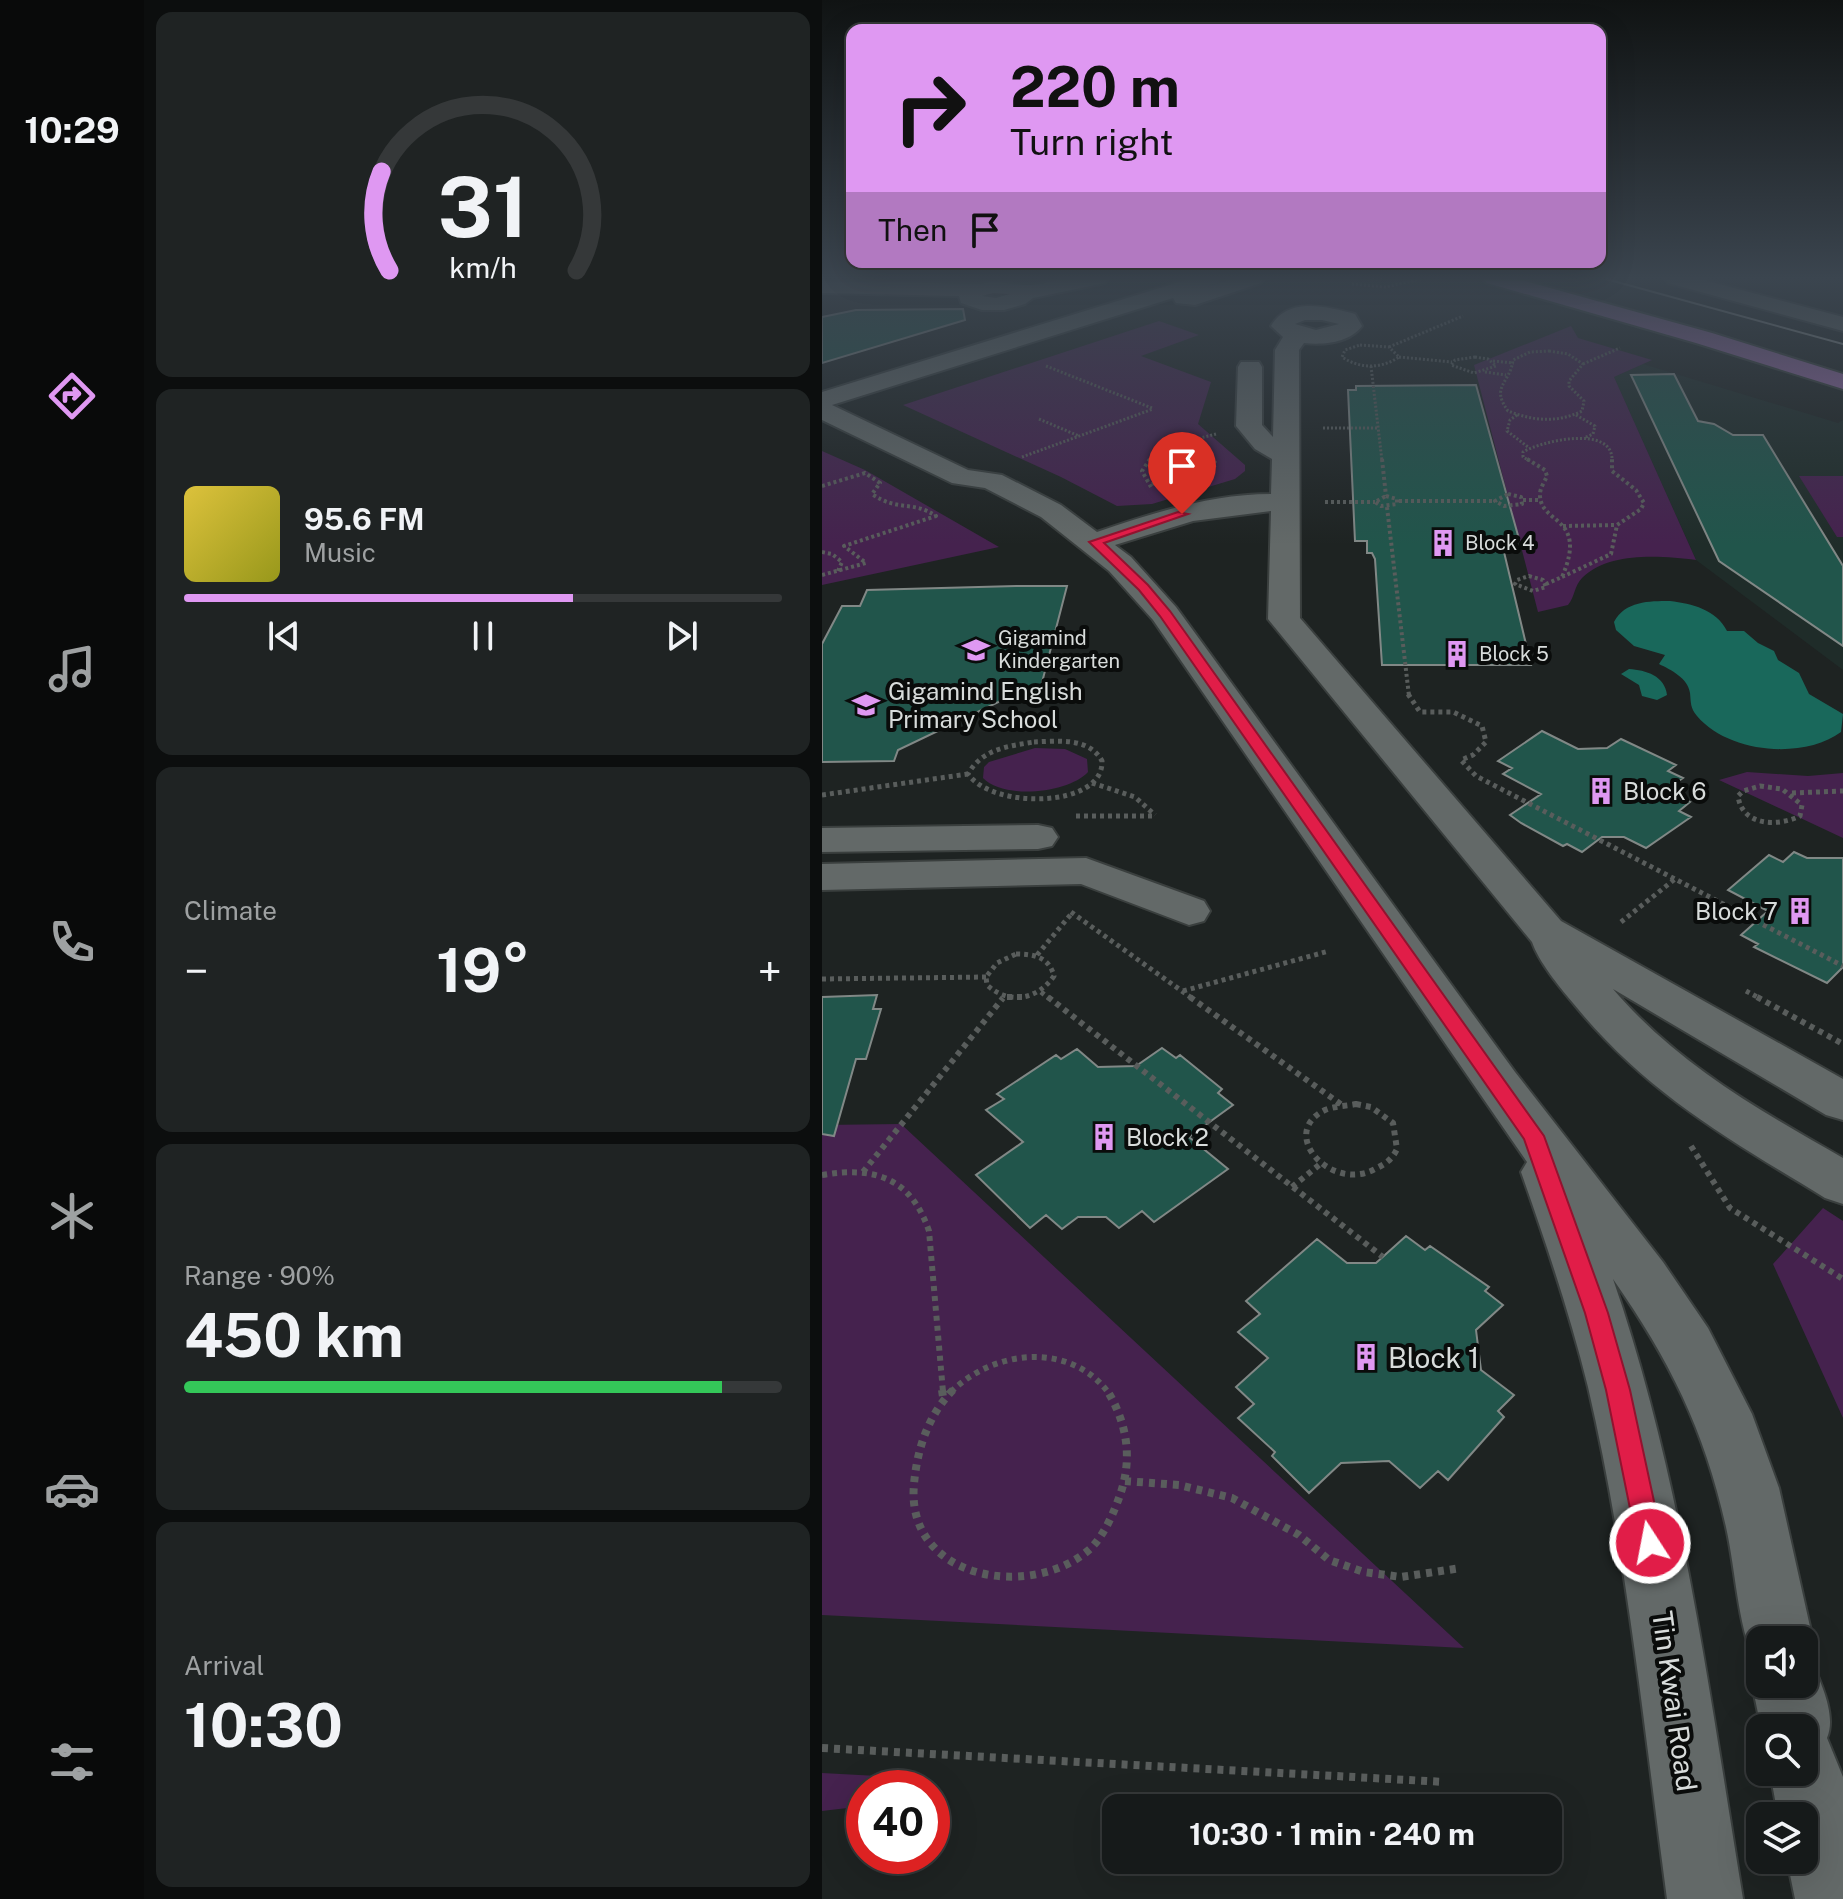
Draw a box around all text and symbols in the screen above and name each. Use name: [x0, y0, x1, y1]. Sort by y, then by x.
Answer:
text: 220 m: [1010, 54, 1180, 120]
icon: right: [878, 56, 982, 160]
text: 10:29: [24, 109, 120, 151]
text: Turn right: [1010, 121, 1173, 163]
text: 31: [438, 157, 528, 255]
icon: arrive: [963, 208, 1007, 252]
text: Then: [878, 212, 947, 248]
text: km/h: [449, 251, 517, 284]
icon: directions: [44, 368, 100, 424]
pin: [1148, 432, 1216, 514]
icon: arrive: [1160, 444, 1204, 488]
text: 95.6 FM: [304, 501, 425, 537]
building icon: Block 4: [1428, 528, 1458, 558]
place label: Block 4: [1465, 531, 1535, 555]
text: Music: [304, 537, 376, 568]
icon: previous: [262, 614, 306, 658]
icon: pause: [461, 614, 505, 658]
icon: next: [660, 614, 704, 658]
place label: Gigamind Kindergarten: [998, 626, 1120, 673]
school or university icon: Gigamind Kindergarten: [961, 635, 991, 665]
building icon: Block 5: [1442, 639, 1472, 669]
icon: music: [44, 641, 100, 697]
place label: Block 5: [1479, 642, 1549, 666]
place label: Gigamind English Primary School: [888, 677, 1083, 733]
school or university icon: Gigamind English Primary School: [851, 690, 881, 720]
building icon: Block 6: [1586, 776, 1616, 806]
place label: Block 6: [1623, 777, 1706, 805]
text: Climate: [184, 895, 277, 926]
building icon: Block 7: [1785, 896, 1815, 926]
place label: Block 7: [1695, 897, 1778, 925]
icon: phone: [44, 914, 100, 970]
text: 19°: [436, 935, 530, 1006]
text: −: [184, 945, 208, 997]
text: +: [758, 945, 782, 997]
building icon: Block 2: [1089, 1122, 1119, 1152]
place label: Block 2: [1126, 1123, 1209, 1151]
icon: climate: [44, 1188, 100, 1244]
text: Range · 90%: [184, 1260, 335, 1291]
text: 450 km: [184, 1300, 404, 1371]
place label: Block 1: [1388, 1341, 1479, 1374]
building icon: Block 1: [1351, 1342, 1381, 1372]
icon: car: [44, 1461, 100, 1517]
position arrow: [1608, 1501, 1692, 1585]
street label: Tin Kwai Road: [1646, 1609, 1704, 1793]
map controls: [1746, 1626, 1818, 1874]
button: sound: [1746, 1626, 1818, 1698]
text: Arrival: [184, 1650, 264, 1681]
text: 10:30: [184, 1690, 343, 1761]
button: search: [1746, 1714, 1818, 1786]
icon: filters: [44, 1734, 100, 1790]
speed limit sign: 40: [846, 1770, 950, 1874]
button: layers: [1746, 1802, 1818, 1874]
text: 10:30 · 1 min · 240 m: [1189, 1816, 1475, 1852]

